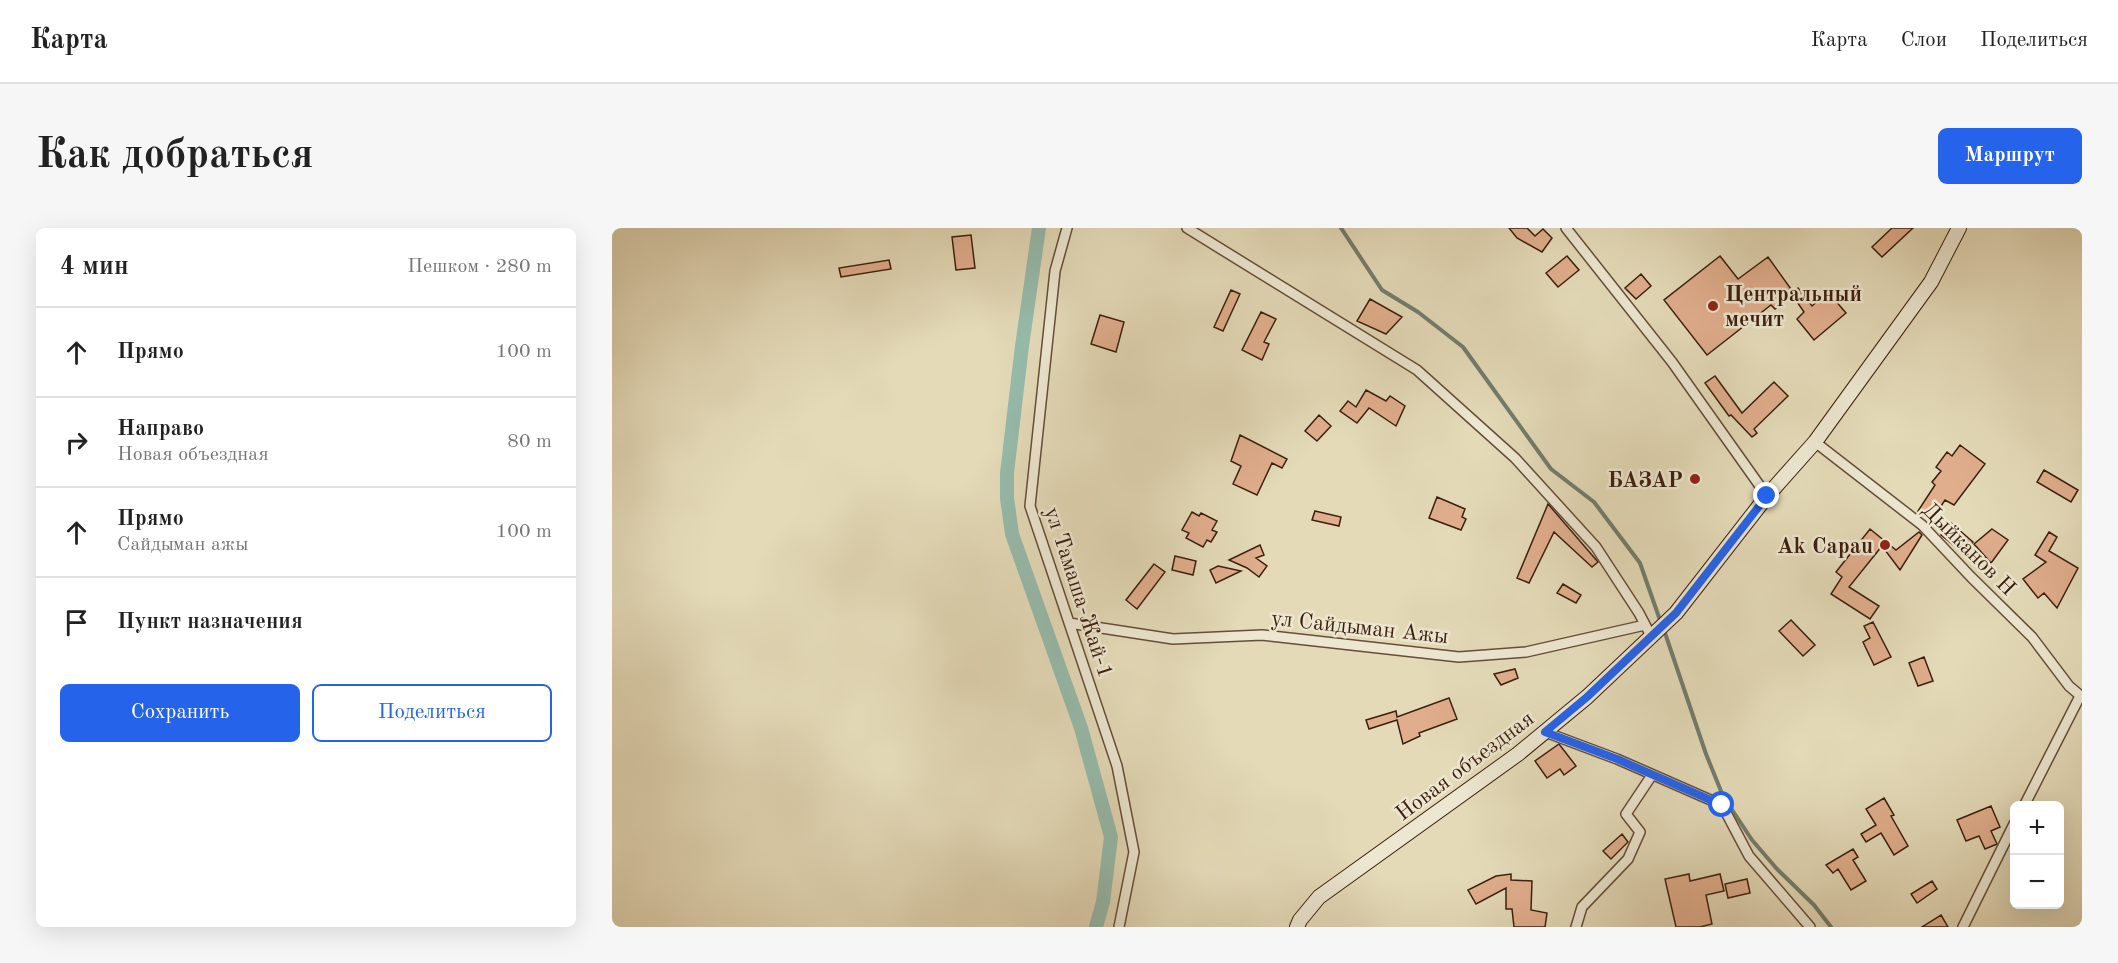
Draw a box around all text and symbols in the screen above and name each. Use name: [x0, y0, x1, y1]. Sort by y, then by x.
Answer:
text: Карта: [30, 27, 108, 55]
text: Карта: [1811, 30, 1868, 51]
text: Слои: [1901, 30, 1947, 51]
text: Поделиться: [1980, 30, 2088, 51]
button: Маршрут: [1938, 128, 2082, 184]
text: Как добраться: [36, 135, 313, 177]
text: 4 мин: [60, 254, 129, 280]
text: Пешком · 280 m: [407, 257, 552, 277]
place label: Центральный мечит: [1725, 284, 1862, 331]
marker: Центральный мечит: [1706, 299, 1720, 313]
icon: ahead: [60, 336, 93, 369]
text: Прямо: [117, 341, 184, 363]
text: 100 m: [496, 342, 552, 362]
text: Направо: [117, 418, 204, 440]
icon: right: [60, 426, 93, 459]
text: 80 m: [507, 432, 552, 452]
text: Новая объездная: [117, 445, 269, 465]
place label: БАЗАР: [1607, 470, 1683, 492]
marker: БАЗАР: [1688, 472, 1702, 486]
route end: [1753, 482, 1779, 508]
street label: Дыйканов Н: [1918, 499, 2019, 600]
street label: ул Тамаша-Жай-1: [1040, 504, 1116, 681]
text: Прямо: [117, 508, 184, 530]
icon: ahead: [60, 516, 93, 549]
text: 100 m: [496, 522, 552, 542]
text: Сайдыман ажы: [117, 535, 248, 555]
place label: Ak Capau: [1777, 536, 1873, 558]
marker: Ak Capau: [1878, 538, 1892, 552]
icon: arrive: [60, 606, 93, 639]
street label: ул Сайдыман Ажы: [1270, 608, 1450, 648]
text: Пункт назначения: [117, 611, 303, 633]
button: Сохранить: [60, 684, 300, 742]
button: Поделиться: [312, 684, 552, 742]
street label: Новая объездная: [1392, 708, 1538, 826]
route start: [1708, 791, 1734, 817]
map controls: [2010, 801, 2064, 909]
button: +: [2010, 801, 2064, 855]
button: −: [2010, 855, 2064, 909]

